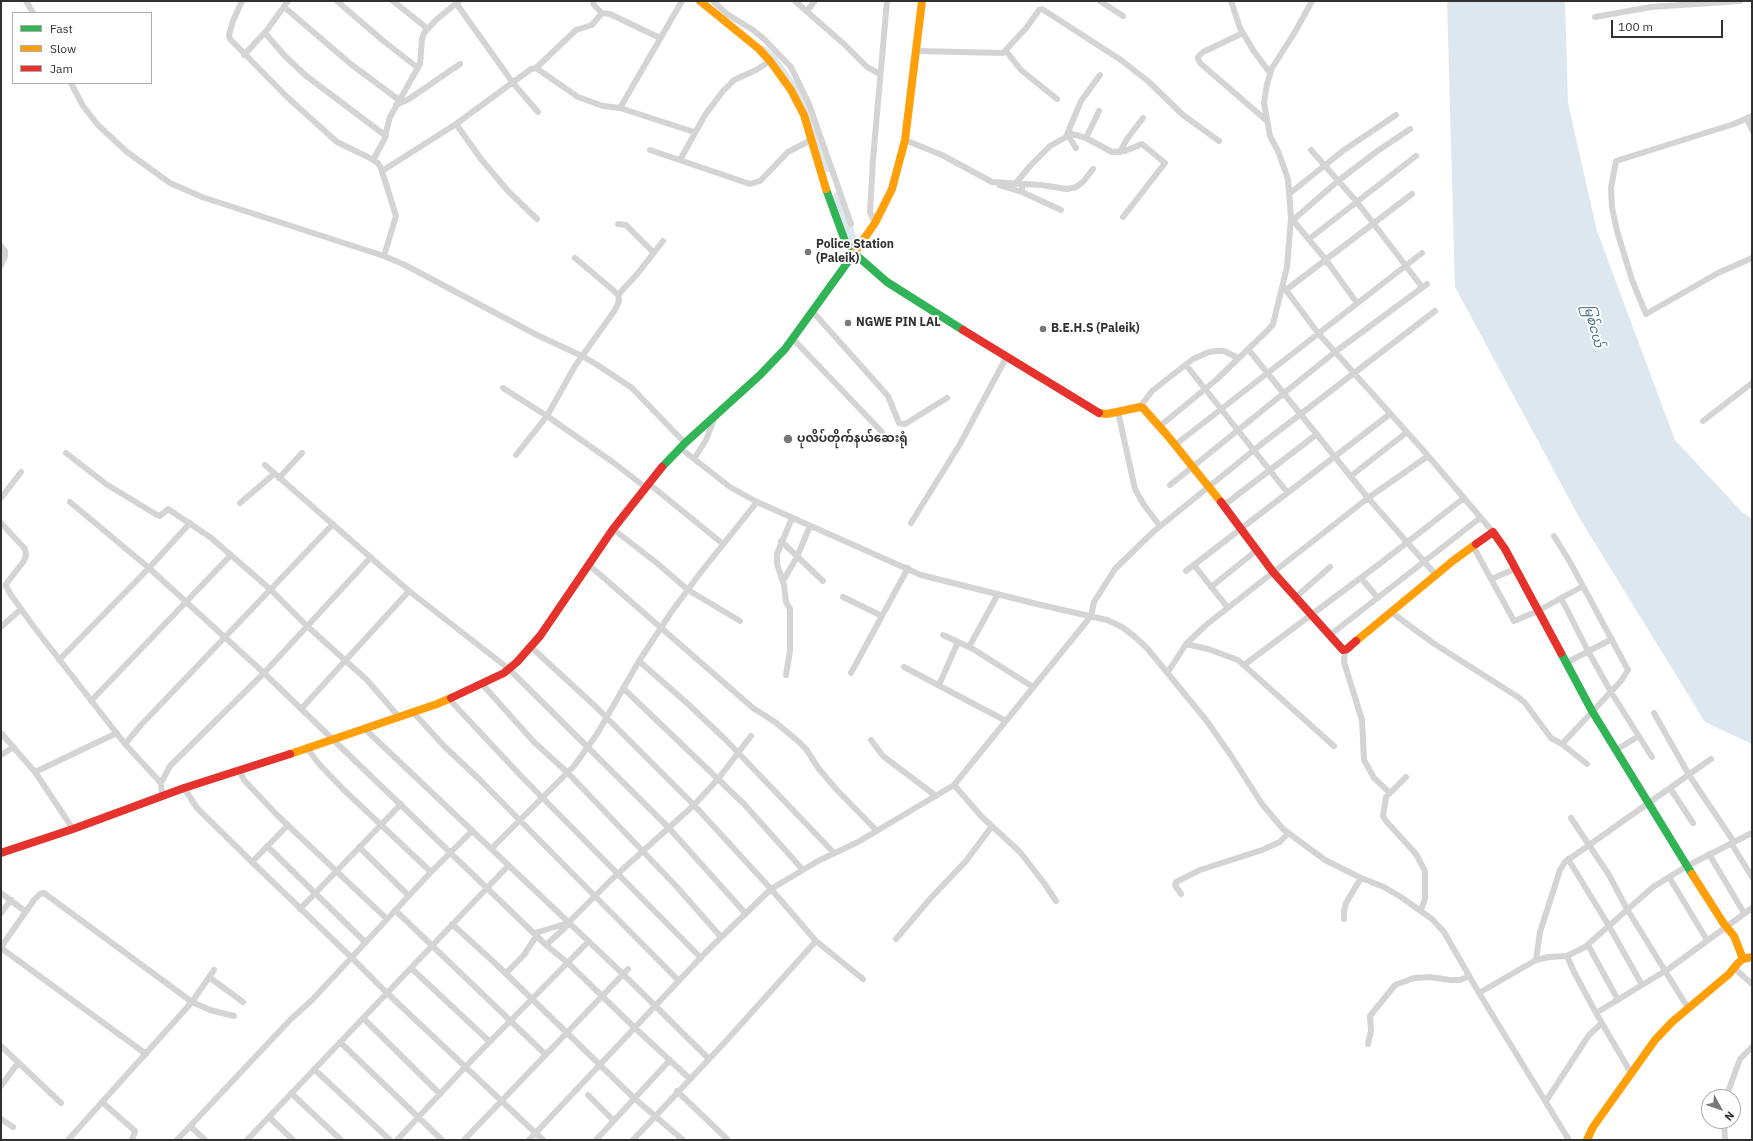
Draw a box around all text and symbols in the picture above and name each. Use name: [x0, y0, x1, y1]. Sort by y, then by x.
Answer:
legend: [12, 12, 152, 84]
scale bar: [1613, 12, 1725, 38]
text: 100 m: [1618, 19, 1653, 34]
text: Fast: [50, 21, 73, 36]
text: Slow: [50, 41, 76, 56]
text: Jam: [50, 61, 73, 76]
place label: Police Station (Paleik): [816, 238, 894, 266]
marker: Police Station (Paleik): [803, 247, 813, 257]
water label: မြစ်ငယ်: [1580, 303, 1606, 349]
place label: NGWE PIN LAL: [856, 316, 941, 330]
marker: NGWE PIN LAL: [843, 318, 853, 328]
place label: B.E.H.S (Paleik): [1051, 322, 1140, 336]
marker: B.E.H.S (Paleik): [1038, 324, 1048, 334]
place label: ပုလိပ်တိုက်နယ်ဆေးရုံ: [797, 432, 908, 446]
marker: ပုလိပ်တိုက်နယ်ဆေးရုံ: [782, 433, 794, 445]
north arrow: [1701, 1089, 1741, 1129]
text: N: [1722, 1109, 1737, 1124]

